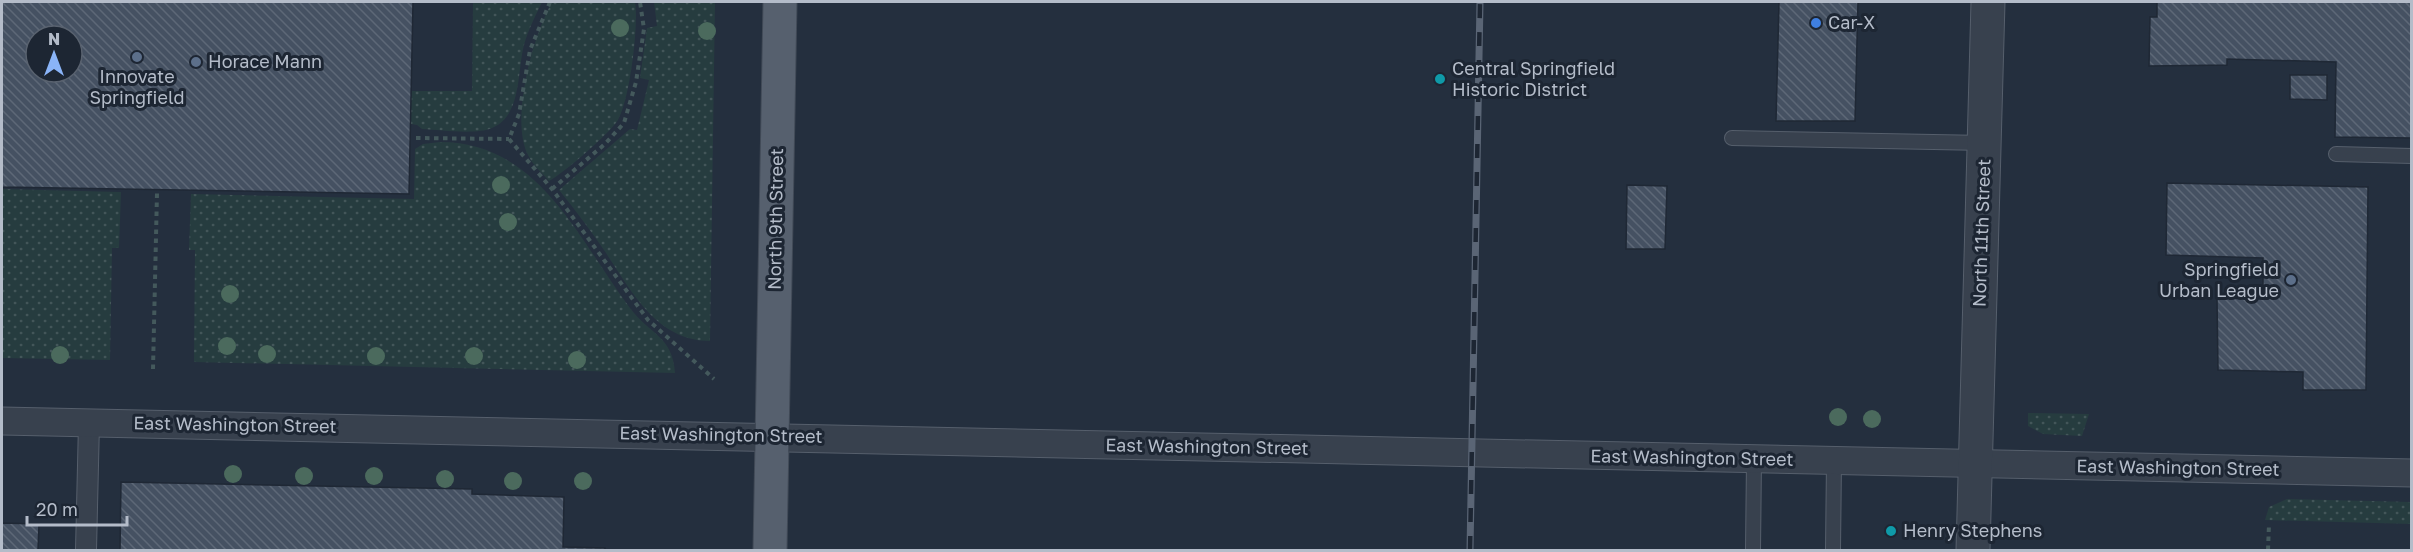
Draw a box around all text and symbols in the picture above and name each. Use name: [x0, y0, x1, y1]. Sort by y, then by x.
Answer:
place label: Car-X: [1828, 11, 1875, 33]
marker: Car-X: [1809, 16, 1823, 30]
north arrow: [24, 24, 84, 84]
text: N: [48, 29, 60, 49]
marker: Innovate Springfield: [130, 50, 144, 64]
place label: Horace Mann: [208, 50, 322, 72]
marker: Horace Mann: [189, 55, 203, 69]
place label: Central Springfield Historic District: [1452, 57, 1615, 100]
place label: Innovate Springfield: [89, 65, 185, 108]
marker: Central Springfield Historic District: [1433, 72, 1447, 86]
street label: North 9th Street: [763, 148, 787, 290]
street label: North 11th Street: [1967, 159, 1995, 307]
place label: Springfield Urban League: [2159, 258, 2279, 301]
marker: Springfield Urban League: [2284, 273, 2298, 287]
street label: East Washington Street: [133, 411, 337, 437]
street label: East Washington Street: [619, 421, 823, 447]
street label: East Washington Street: [1105, 433, 1309, 459]
street label: East Washington Street: [1590, 444, 1794, 470]
street label: East Washington Street: [2076, 454, 2280, 480]
scale bar: [27, 489, 128, 527]
text: 20 m: [36, 498, 78, 520]
place label: Henry Stephens: [1903, 519, 2042, 541]
marker: Henry Stephens: [1884, 524, 1898, 538]

